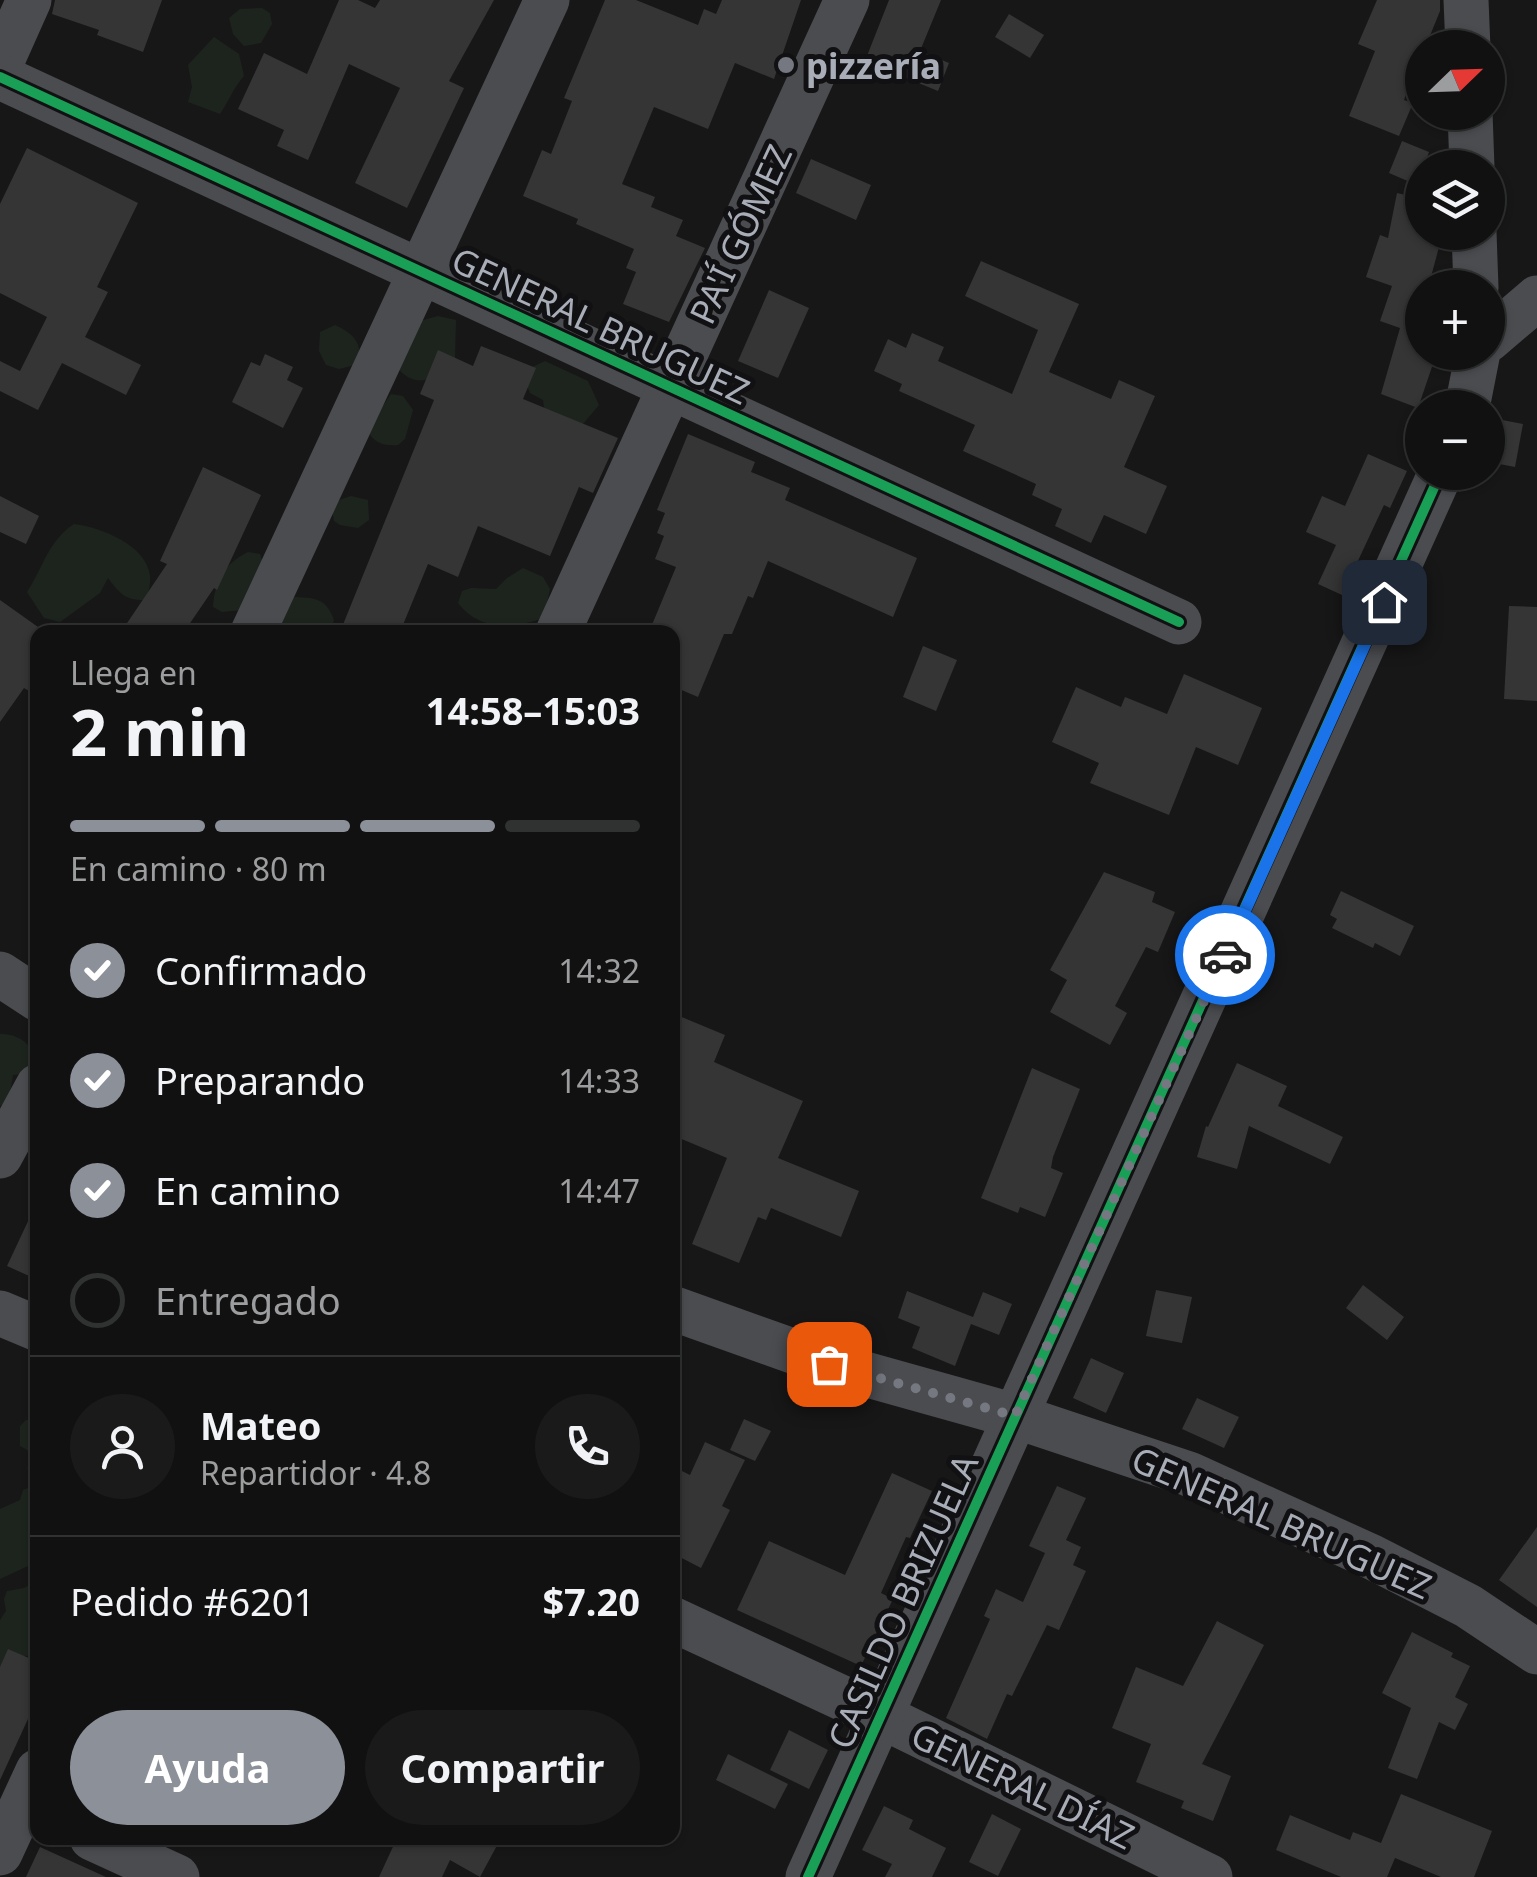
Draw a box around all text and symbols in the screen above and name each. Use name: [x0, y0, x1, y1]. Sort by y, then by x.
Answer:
north arrow: [1405, 30, 1505, 130]
map controls: [1405, 30, 1505, 490]
place label: pizzería: [806, 42, 941, 89]
marker: pizzería: [775, 54, 797, 76]
street label: PA'Í GÓMEZ: [678, 137, 802, 331]
button: layers: [1405, 150, 1505, 250]
street label: GENERAL BRUGUEZ: [445, 235, 757, 415]
button: +: [1405, 270, 1505, 370]
button: −: [1405, 390, 1505, 490]
pin: [1342, 560, 1427, 645]
icon: home: [1357, 575, 1412, 630]
text: Llega en: [70, 651, 197, 694]
text: 14:58–15:03: [426, 684, 640, 736]
text: 2 min: [70, 687, 249, 775]
text: En camino · 80 m: [70, 847, 327, 890]
courier: [1175, 905, 1275, 1005]
icon: car: [1198, 928, 1253, 983]
icon: check: [70, 943, 125, 998]
text: Confirmado: [155, 944, 367, 996]
text: 14:32: [558, 949, 640, 992]
icon: check: [70, 1053, 125, 1108]
text: Preparando: [155, 1054, 365, 1106]
text: 14:33: [558, 1059, 640, 1102]
icon: check: [70, 1163, 125, 1218]
text: En camino: [155, 1164, 341, 1216]
text: 14:47: [558, 1169, 640, 1212]
text: Entregado: [155, 1274, 341, 1326]
pin: [787, 1322, 872, 1407]
icon: bag: [802, 1337, 857, 1392]
button: person: [70, 1394, 175, 1499]
button: phone: [535, 1394, 640, 1499]
text: Mateo: [200, 1399, 322, 1451]
street label: GENERAL BRUGUEZ: [1125, 1435, 1439, 1609]
street label: CASILDO BRIZUELA: [816, 1446, 988, 1756]
text: Repartidor · 4.8: [200, 1451, 431, 1494]
text: Pedido #6201: [70, 1575, 315, 1627]
text: $7.20: [542, 1575, 640, 1627]
button: Ayuda: [70, 1710, 345, 1825]
button: Compartir: [365, 1710, 640, 1825]
street label: GENERAL DÍAZ: [904, 1711, 1142, 1859]

